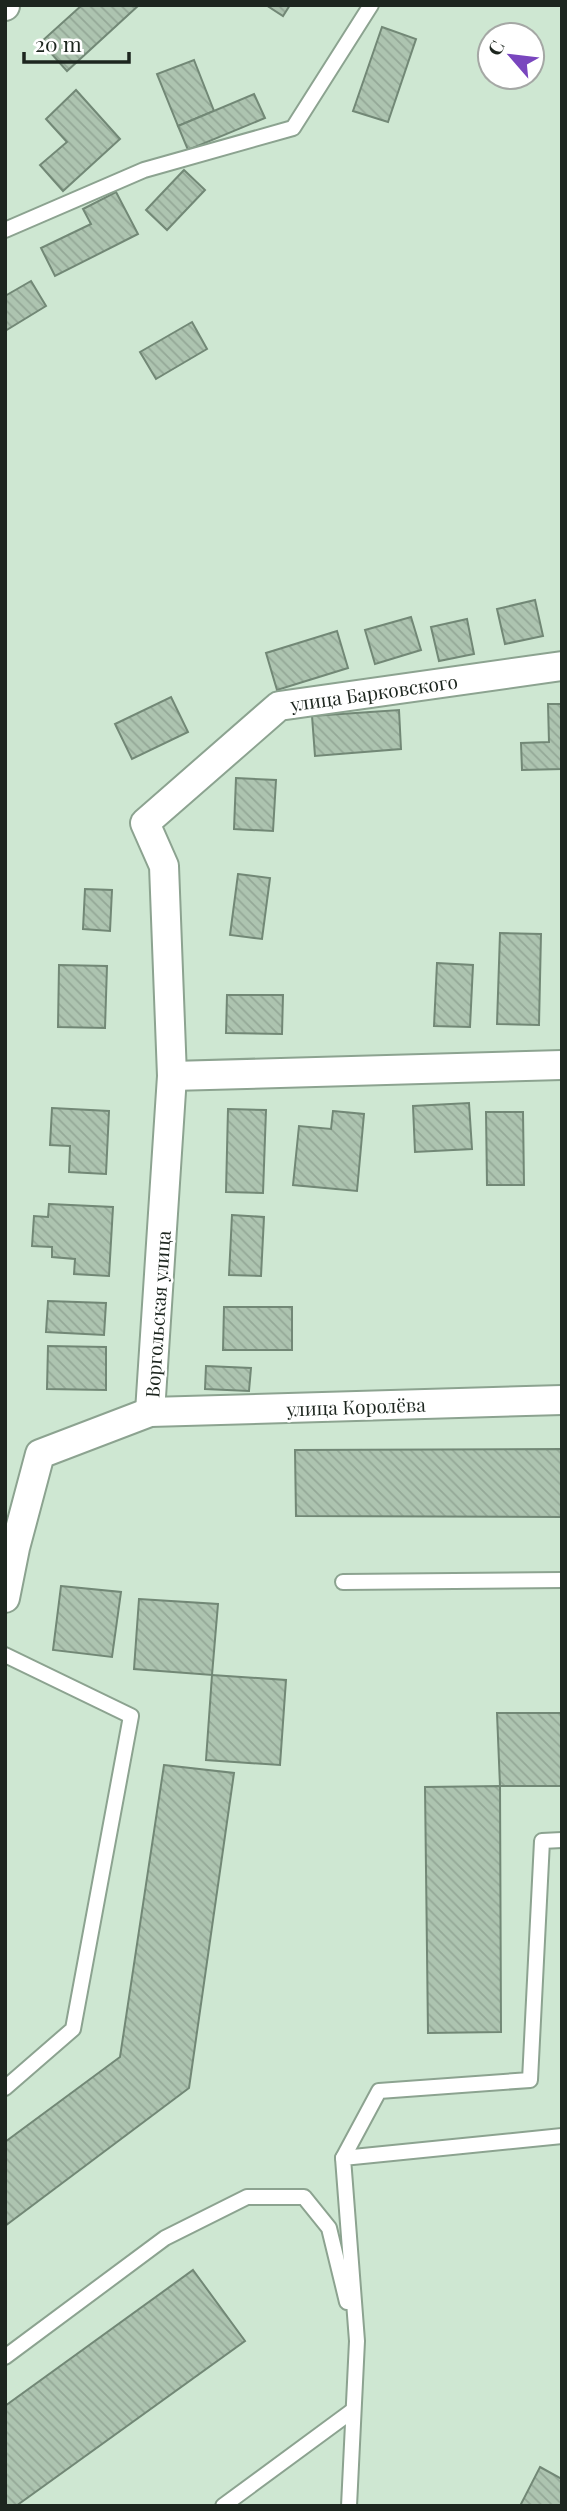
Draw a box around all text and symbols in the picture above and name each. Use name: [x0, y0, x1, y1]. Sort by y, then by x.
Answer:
scale bar: [24, 21, 130, 65]
north arrow: [476, 21, 546, 91]
text: 20 m: [35, 29, 82, 57]
text: С: [480, 36, 510, 60]
street label: улица Барковского: [288, 667, 459, 717]
street label: Воргольская улица: [138, 1229, 176, 1399]
street label: улица Королёва: [285, 1391, 427, 1421]

